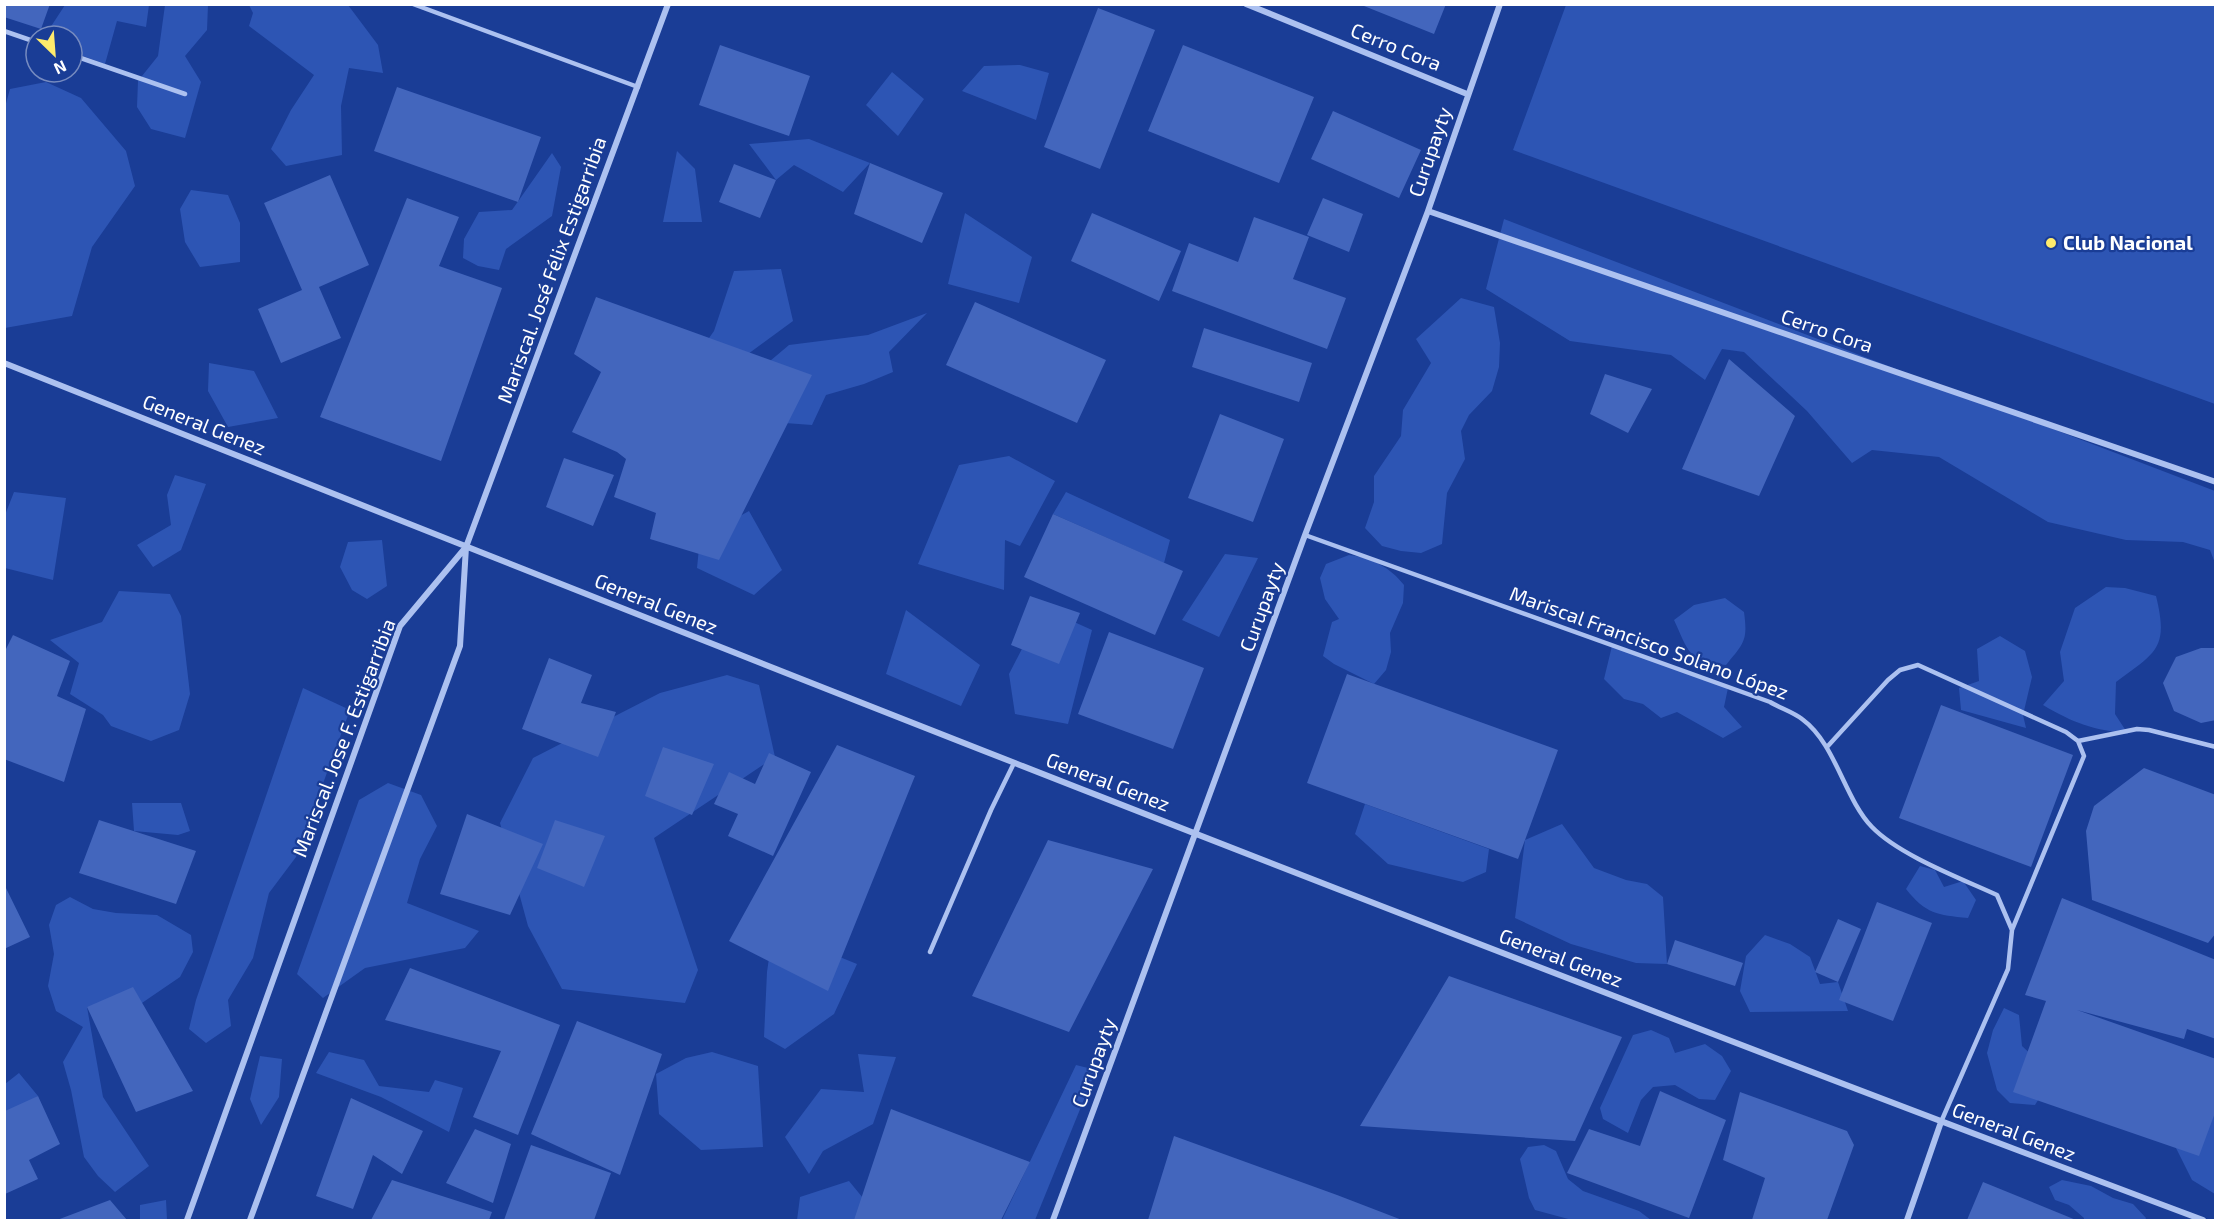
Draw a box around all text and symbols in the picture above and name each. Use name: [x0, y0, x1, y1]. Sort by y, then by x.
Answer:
street label: Cerro Cora: [1348, 17, 1445, 75]
north arrow: [24, 24, 84, 84]
text: N: [51, 57, 70, 79]
street label: Curupayty: [1402, 103, 1456, 200]
street label: Mariscal. José Félix Estigarribia: [492, 133, 611, 406]
place label: Club Nacional: [2063, 230, 2193, 254]
marker: Club Nacional: [2044, 236, 2058, 250]
street label: Cerro Cora: [1778, 303, 1876, 357]
street label: General Genez: [139, 389, 269, 460]
street label: Curupayty: [1234, 558, 1288, 655]
street label: General Genez: [591, 568, 721, 639]
street label: Mariscal Francisco Solano López: [1507, 580, 1792, 704]
street label: Mariscal. Jose F. Estigarribia: [287, 615, 400, 860]
street label: General Genez: [1043, 746, 1174, 816]
street label: General Genez: [1496, 922, 1627, 992]
street label: Curupayty: [1066, 1014, 1120, 1111]
street label: General Genez: [1949, 1096, 2080, 1166]

